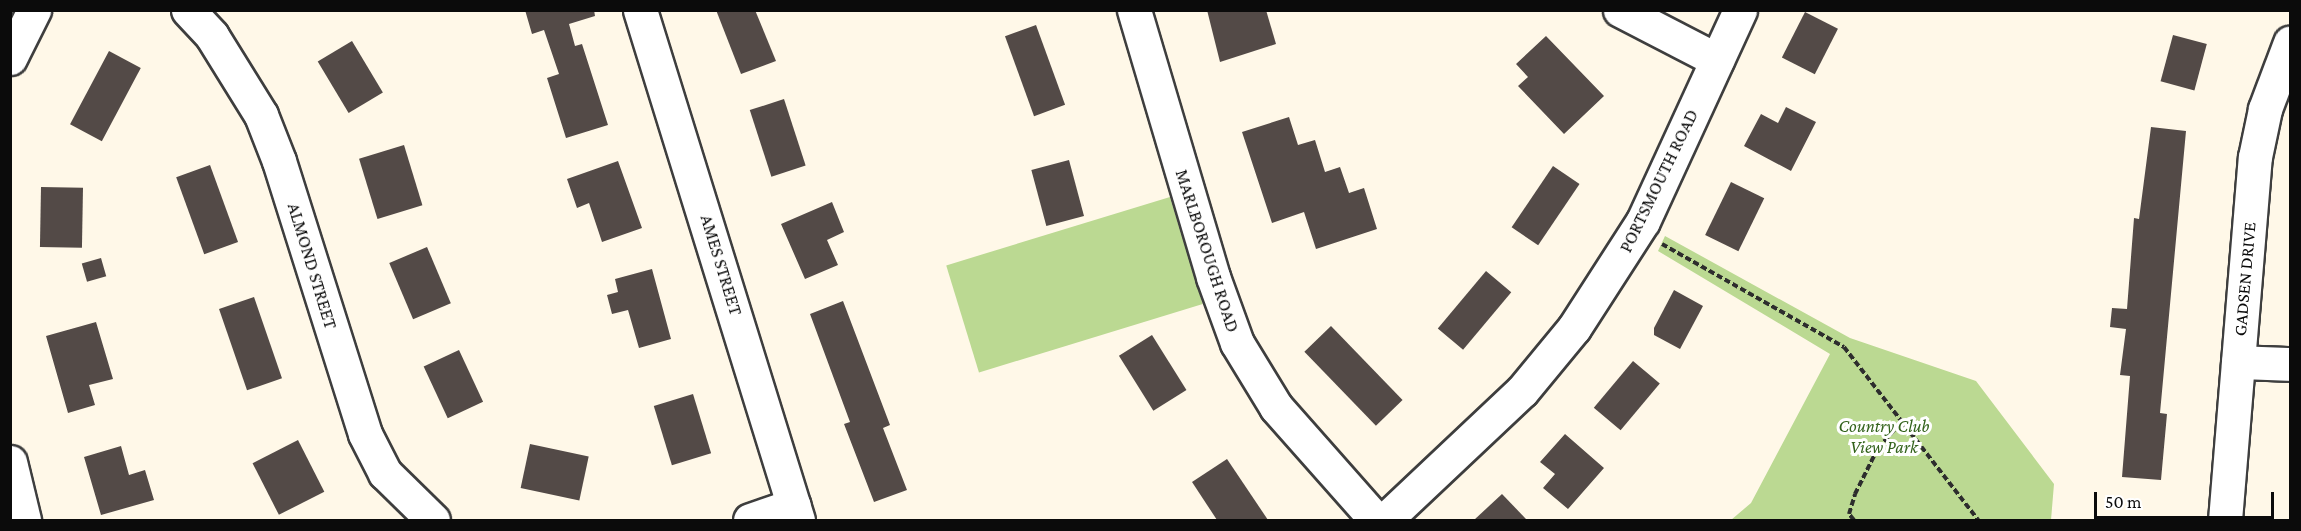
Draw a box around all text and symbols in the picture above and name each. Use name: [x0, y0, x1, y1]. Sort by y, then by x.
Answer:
street label: PORTSMOUTH ROAD: [1615, 106, 1703, 256]
street label: MARLBOROUGH ROAD: [1170, 167, 1244, 335]
street label: ALMOND STREET: [283, 200, 341, 332]
street label: AMES STREET: [695, 212, 747, 318]
street label: GADSEN DRIVE: [2229, 221, 2261, 337]
park label: Country Club View Park: [1838, 416, 1930, 458]
scale bar: [2097, 480, 2277, 518]
text: 50 m: [2105, 492, 2142, 512]

